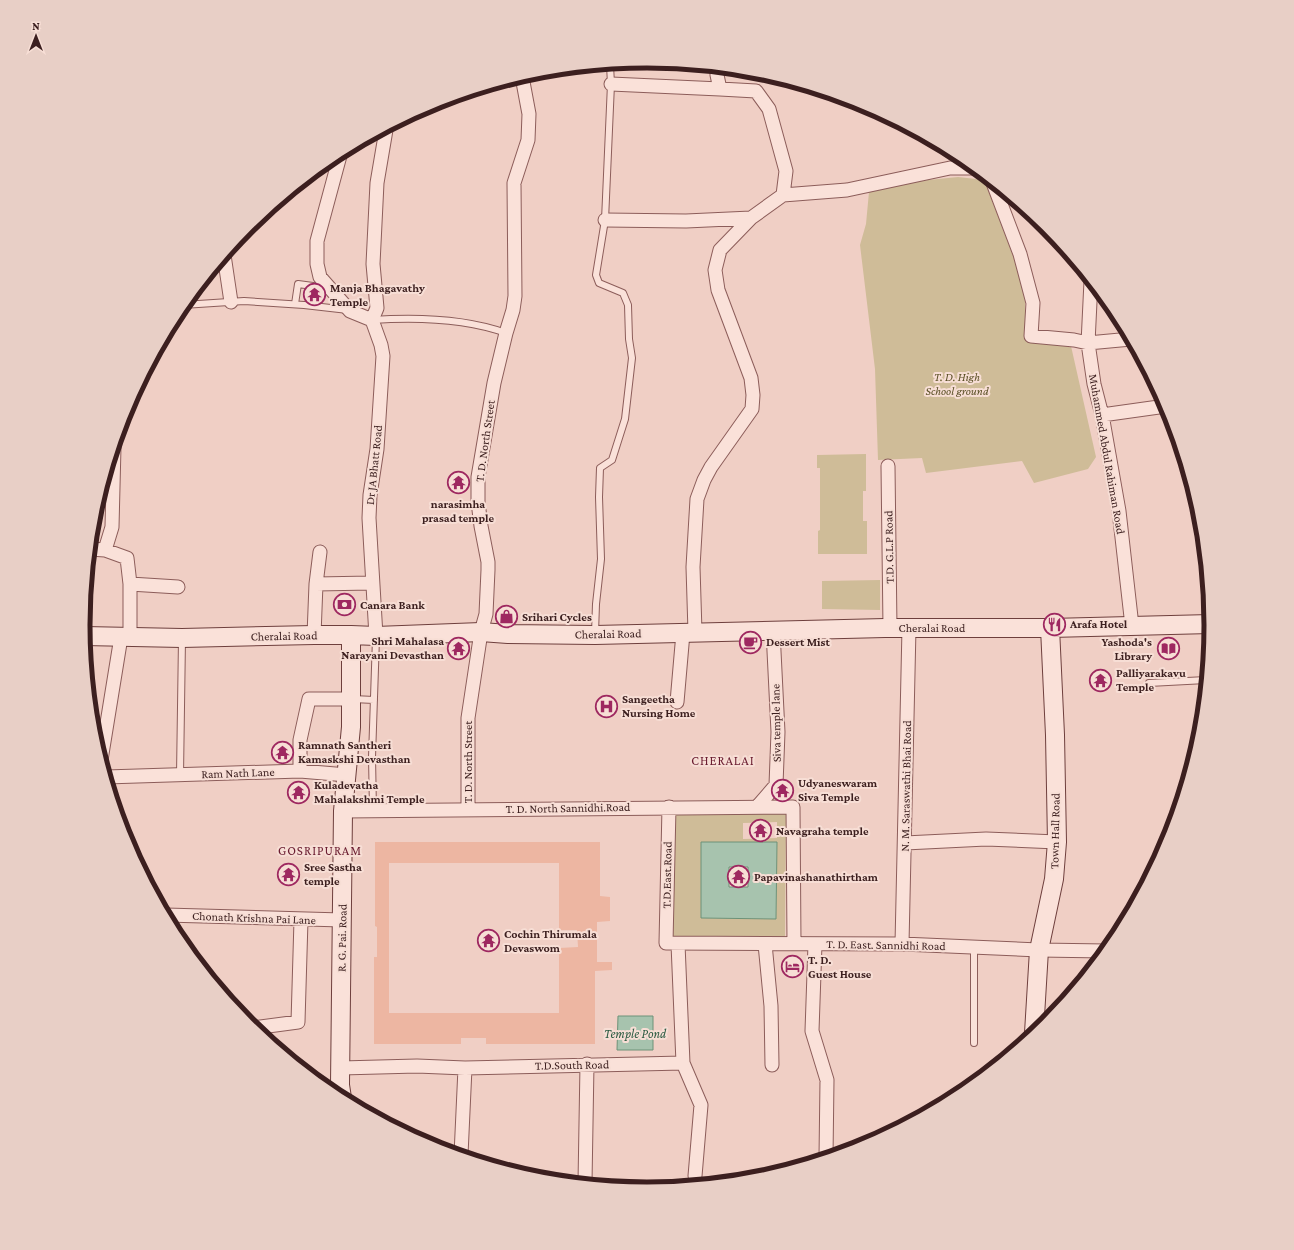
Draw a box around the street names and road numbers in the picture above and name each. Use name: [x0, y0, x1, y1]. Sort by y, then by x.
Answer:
street label: Muhammed Abdul Rahiman Road: [1086, 373, 1128, 536]
street label: T. D. North Street: [472, 398, 498, 483]
street label: Dr JA Bhatt Road: [363, 424, 385, 506]
street label: T.D. G.L.P Road: [881, 510, 897, 584]
street label: Cheralai Road: [899, 621, 966, 635]
street label: Cheralai Road: [574, 626, 642, 642]
street label: Cheralai Road: [250, 628, 318, 644]
street label: Siva temple lane: [768, 684, 784, 762]
street label: N. M. Saraswathi Bhai Road: [898, 719, 914, 852]
street label: T. D. North Street: [461, 720, 475, 803]
street label: Ram Nath Lane: [201, 765, 275, 781]
street label: Town Hall Road: [1047, 792, 1063, 869]
street label: T. D. North Sannidhi.Road: [506, 800, 631, 816]
street label: T.D.East.Road: [659, 841, 675, 909]
street label: R. G. Pai. Road: [334, 903, 350, 972]
street label: Chonath Krishna Pai Lane: [192, 909, 316, 927]
street label: T. D. East. Sannidhi Road: [826, 937, 946, 953]
street label: T.D.South Road: [535, 1057, 610, 1073]

